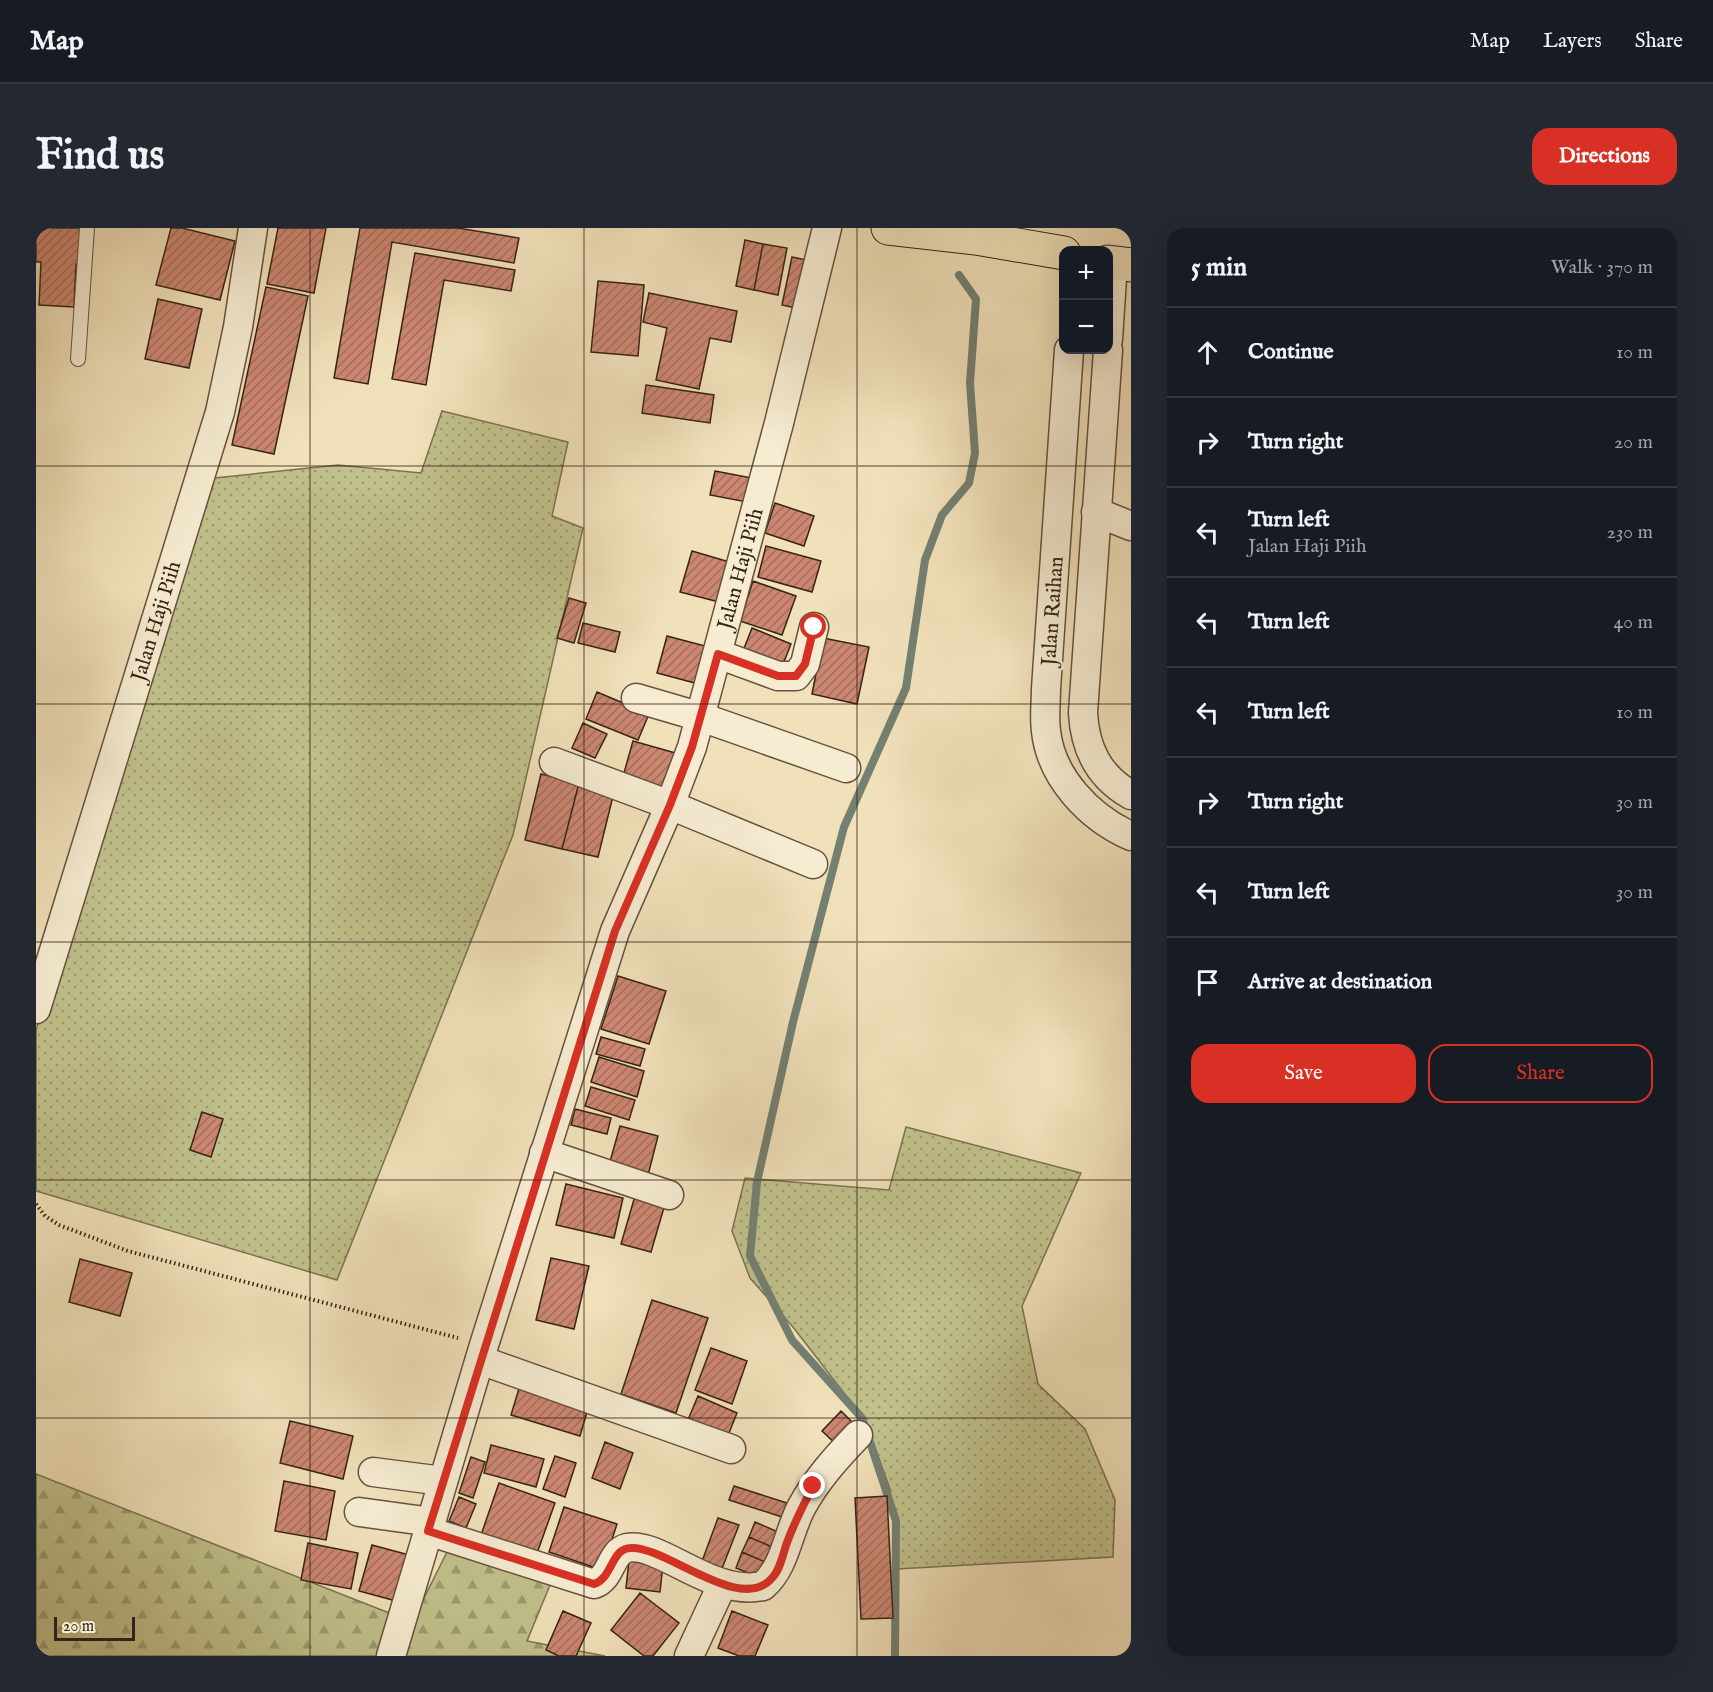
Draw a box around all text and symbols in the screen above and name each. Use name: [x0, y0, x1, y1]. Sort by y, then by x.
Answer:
text: Map: [30, 24, 84, 59]
text: Map: [1470, 28, 1510, 55]
text: Layers: [1543, 28, 1602, 55]
text: Share: [1635, 28, 1683, 55]
button: Directions: [1532, 128, 1677, 185]
text: Find us: [36, 130, 164, 183]
map controls: [1059, 246, 1113, 354]
button: +: [1059, 246, 1113, 300]
text: 5 min: [1191, 251, 1247, 284]
text: Walk · 370 m: [1551, 255, 1653, 280]
button: −: [1059, 300, 1113, 354]
icon: ahead: [1191, 336, 1224, 369]
text: Continue: [1248, 338, 1334, 366]
text: 10 m: [1616, 340, 1653, 365]
icon: right: [1191, 426, 1224, 459]
text: Turn right: [1248, 428, 1343, 456]
text: 20 m: [1614, 430, 1653, 455]
street label: Jalan Haji Piih: [712, 505, 771, 635]
text: Turn left: [1248, 506, 1330, 534]
icon: left: [1191, 516, 1224, 549]
text: 230 m: [1607, 520, 1653, 545]
text: Jalan Haji Piih: [1248, 534, 1367, 559]
street label: Jalan Raihan: [1036, 555, 1071, 669]
street label: Jalan Haji Piih: [125, 558, 188, 687]
icon: left: [1191, 606, 1224, 639]
text: Turn left: [1248, 608, 1330, 636]
text: 40 m: [1614, 610, 1653, 635]
route start: [800, 613, 826, 639]
icon: left: [1191, 696, 1224, 729]
text: Turn left: [1248, 698, 1330, 726]
text: 10 m: [1616, 700, 1653, 725]
icon: right: [1191, 786, 1224, 819]
text: Turn right: [1248, 788, 1343, 816]
text: 30 m: [1616, 790, 1653, 815]
icon: left: [1191, 876, 1224, 909]
text: Turn left: [1248, 878, 1330, 906]
text: 30 m: [1616, 880, 1653, 905]
icon: arrive: [1191, 966, 1224, 999]
text: Arrive at destination: [1248, 968, 1432, 996]
button: Save: [1191, 1044, 1416, 1103]
button: Share: [1428, 1044, 1653, 1103]
route end: [799, 1472, 825, 1498]
scale bar: [54, 1614, 135, 1642]
text: 20 m: [63, 1617, 94, 1637]

